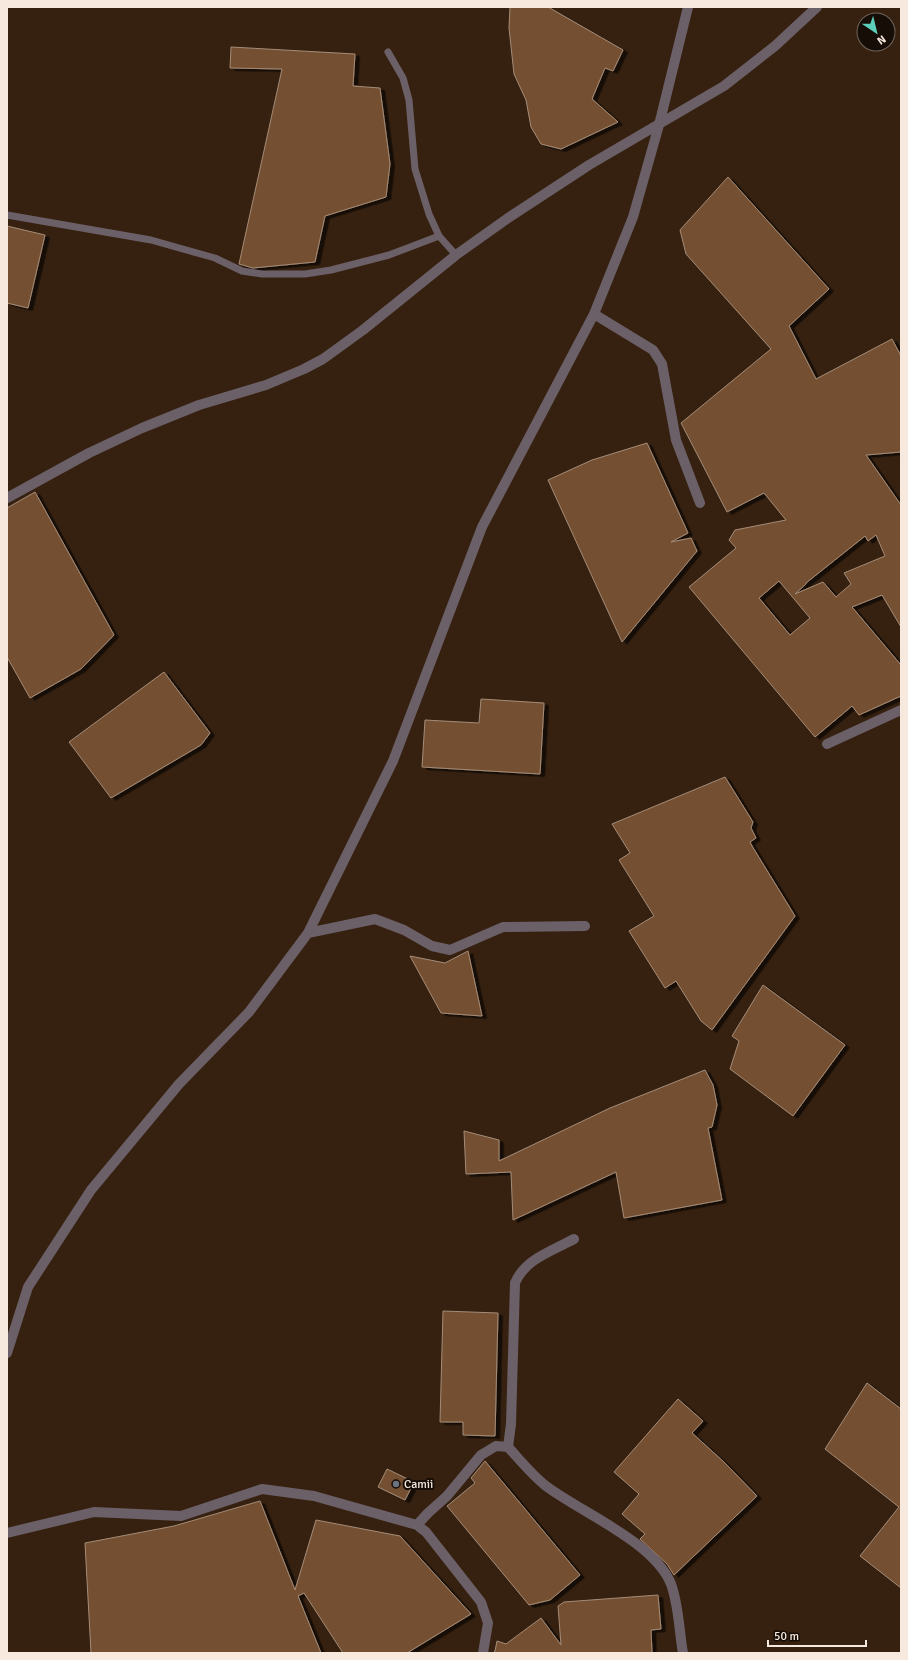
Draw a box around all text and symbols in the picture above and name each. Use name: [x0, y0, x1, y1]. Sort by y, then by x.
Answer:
north arrow: [856, 12, 896, 52]
text: N: [875, 32, 888, 47]
place label: Camii: [404, 1477, 433, 1492]
marker: Camii: [391, 1479, 401, 1489]
scale bar: [768, 1622, 866, 1648]
text: 50 m: [774, 1629, 799, 1644]

